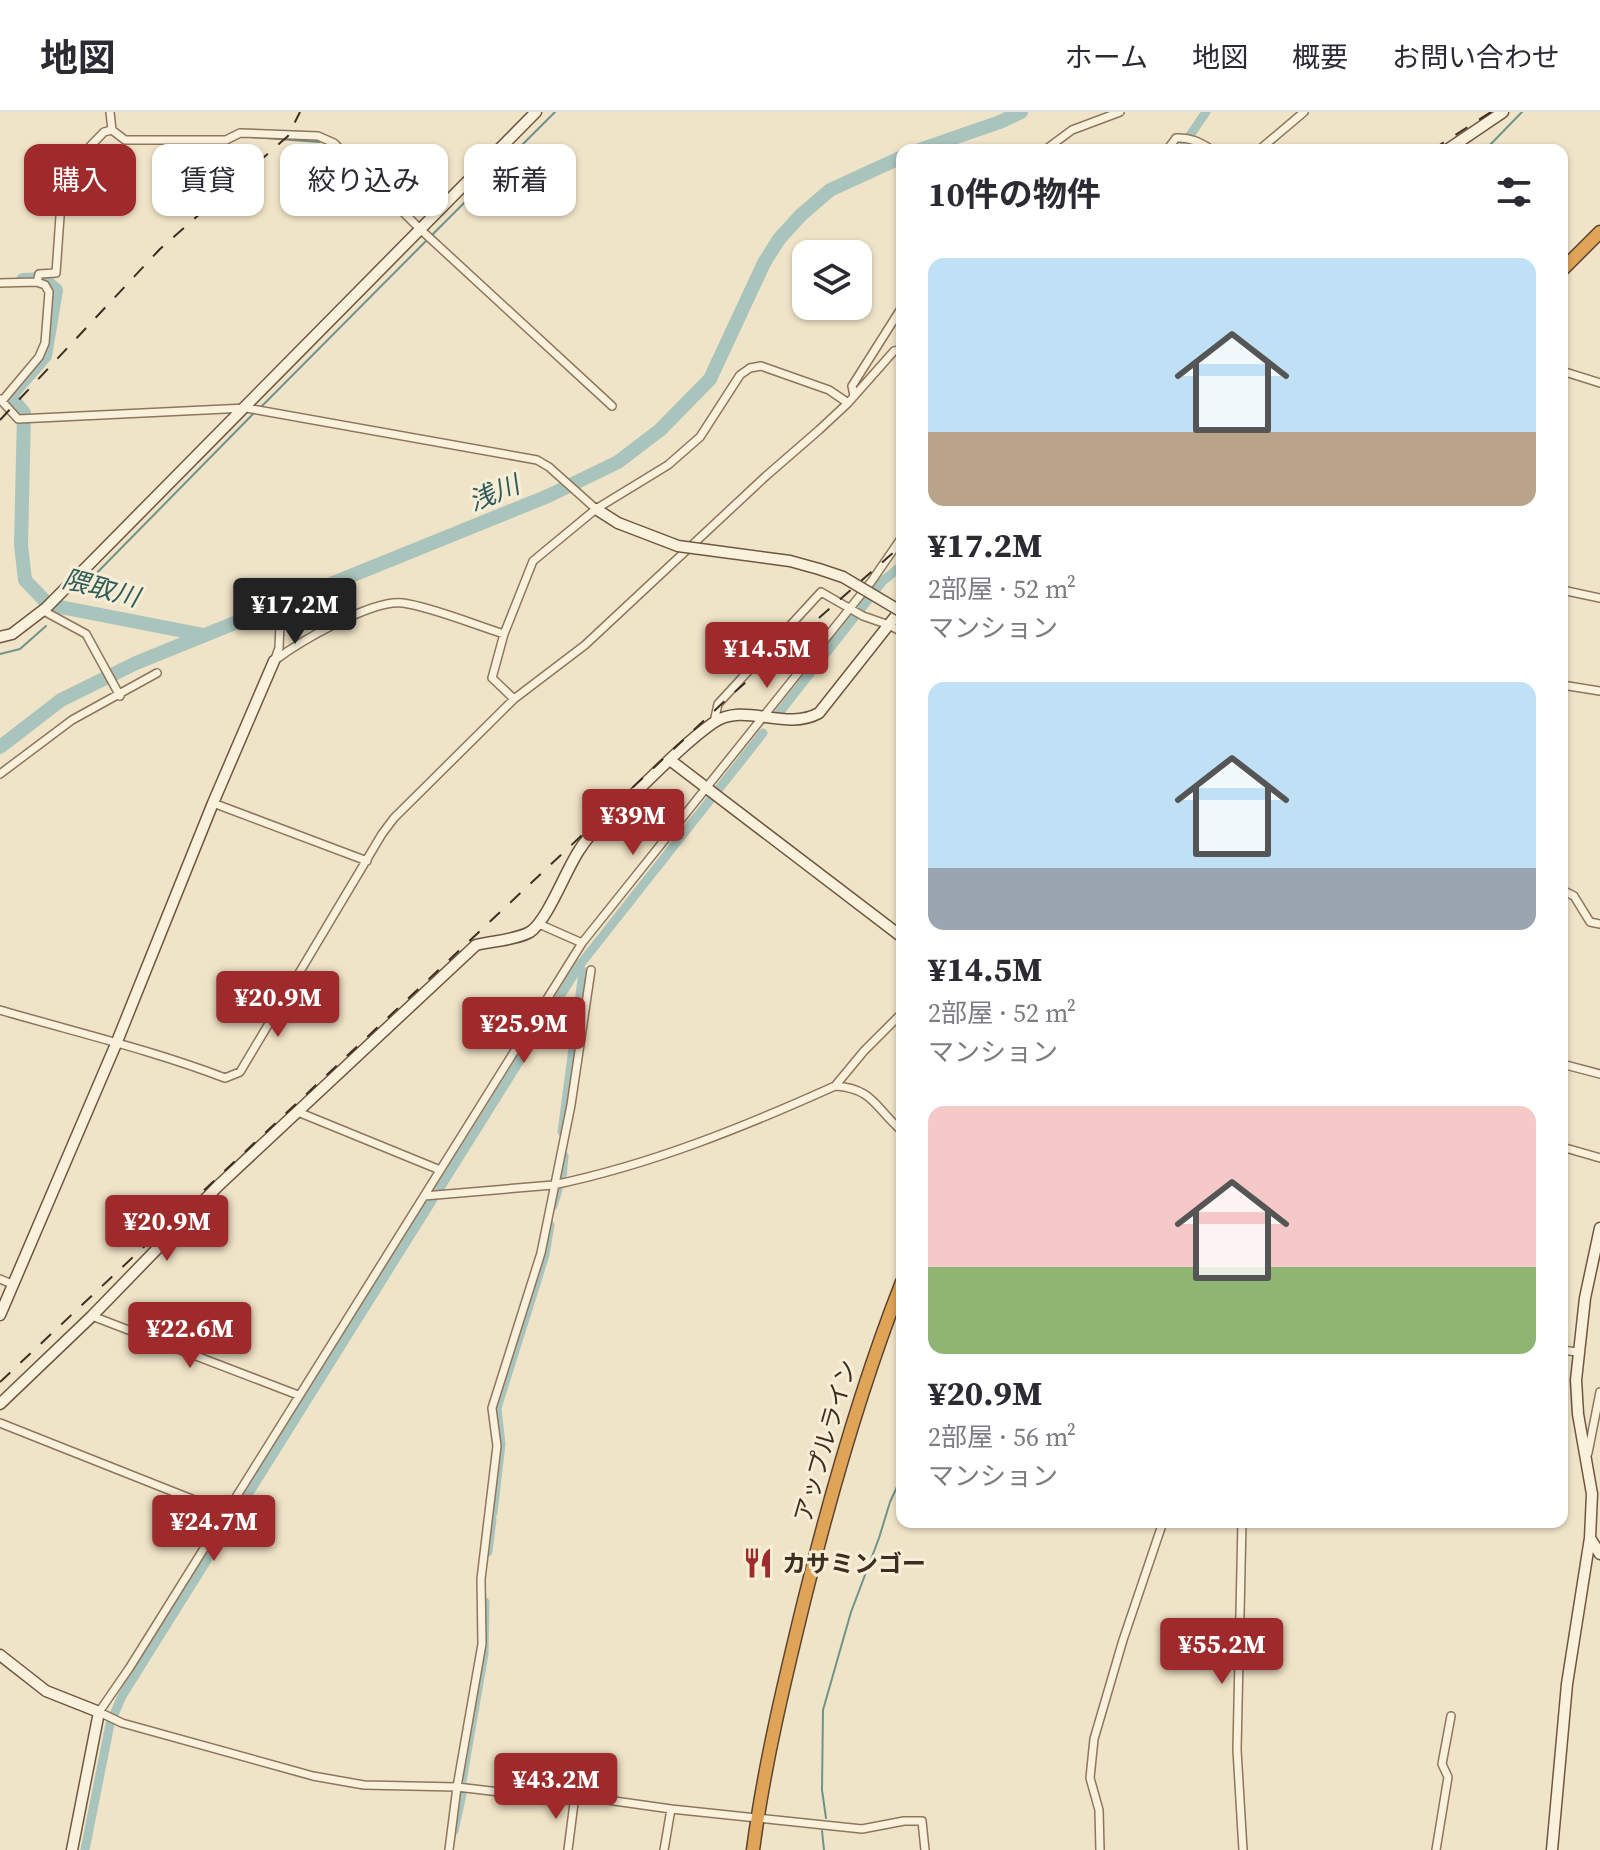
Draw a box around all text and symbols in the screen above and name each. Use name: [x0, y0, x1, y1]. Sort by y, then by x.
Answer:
text: 地図: [40, 32, 116, 84]
text: ホーム: [1065, 38, 1148, 76]
text: 地図: [1192, 38, 1248, 76]
text: 概要: [1292, 38, 1348, 76]
text: お問い合わせ: [1392, 38, 1560, 76]
chip: 購入: [24, 144, 136, 216]
chip: 賃貸: [152, 144, 264, 216]
chip: 絞り込み: [280, 144, 448, 216]
chip: 新着: [464, 144, 576, 216]
icon: filters: [1492, 170, 1536, 214]
text: 10件の物件: [928, 171, 1101, 217]
map controls: [792, 240, 872, 320]
button: layers: [792, 240, 872, 320]
icon: home: [1160, 310, 1304, 454]
water label: 浅川: [463, 465, 528, 519]
text: ¥17.2M: [928, 522, 1042, 568]
water label: 隈取川: [59, 561, 146, 616]
text: 2部屋 · 52 m²: [928, 571, 1076, 607]
pin: ¥17.2M: [230, 578, 360, 646]
text: ¥17.2M: [251, 586, 339, 622]
text: マンション: [928, 610, 1058, 646]
pin: ¥14.5M: [702, 622, 832, 690]
text: ¥14.5M: [723, 630, 811, 666]
icon: home: [1160, 734, 1304, 878]
pin: ¥39M: [586, 789, 680, 857]
text: ¥39M: [600, 797, 666, 833]
text: ¥14.5M: [928, 946, 1042, 992]
pin: ¥20.9M: [213, 971, 343, 1039]
text: ¥20.9M: [234, 979, 322, 1015]
text: 2部屋 · 52 m²: [928, 995, 1076, 1031]
pin: ¥25.9M: [459, 997, 589, 1065]
text: ¥25.9M: [480, 1005, 568, 1041]
text: マンション: [928, 1034, 1058, 1070]
icon: home: [1160, 1158, 1304, 1302]
pin: ¥20.9M: [102, 1195, 232, 1263]
text: ¥20.9M: [123, 1203, 211, 1239]
pin: ¥22.6M: [125, 1302, 255, 1370]
text: ¥22.6M: [146, 1310, 234, 1346]
street label: アップルライン: [786, 1356, 864, 1526]
text: ¥20.9M: [928, 1370, 1042, 1416]
text: 2部屋 · 56 m²: [928, 1419, 1076, 1455]
text: マンション: [928, 1458, 1058, 1494]
pin: ¥24.7M: [149, 1495, 279, 1563]
text: ¥24.7M: [170, 1503, 258, 1539]
restaurant icon: カサミンゴー: [741, 1546, 775, 1580]
place label: カサミンゴー: [782, 1547, 926, 1580]
pin: ¥55.2M: [1157, 1618, 1287, 1686]
text: ¥55.2M: [1178, 1626, 1266, 1662]
pin: ¥43.2M: [491, 1753, 621, 1821]
text: ¥43.2M: [512, 1761, 600, 1797]

